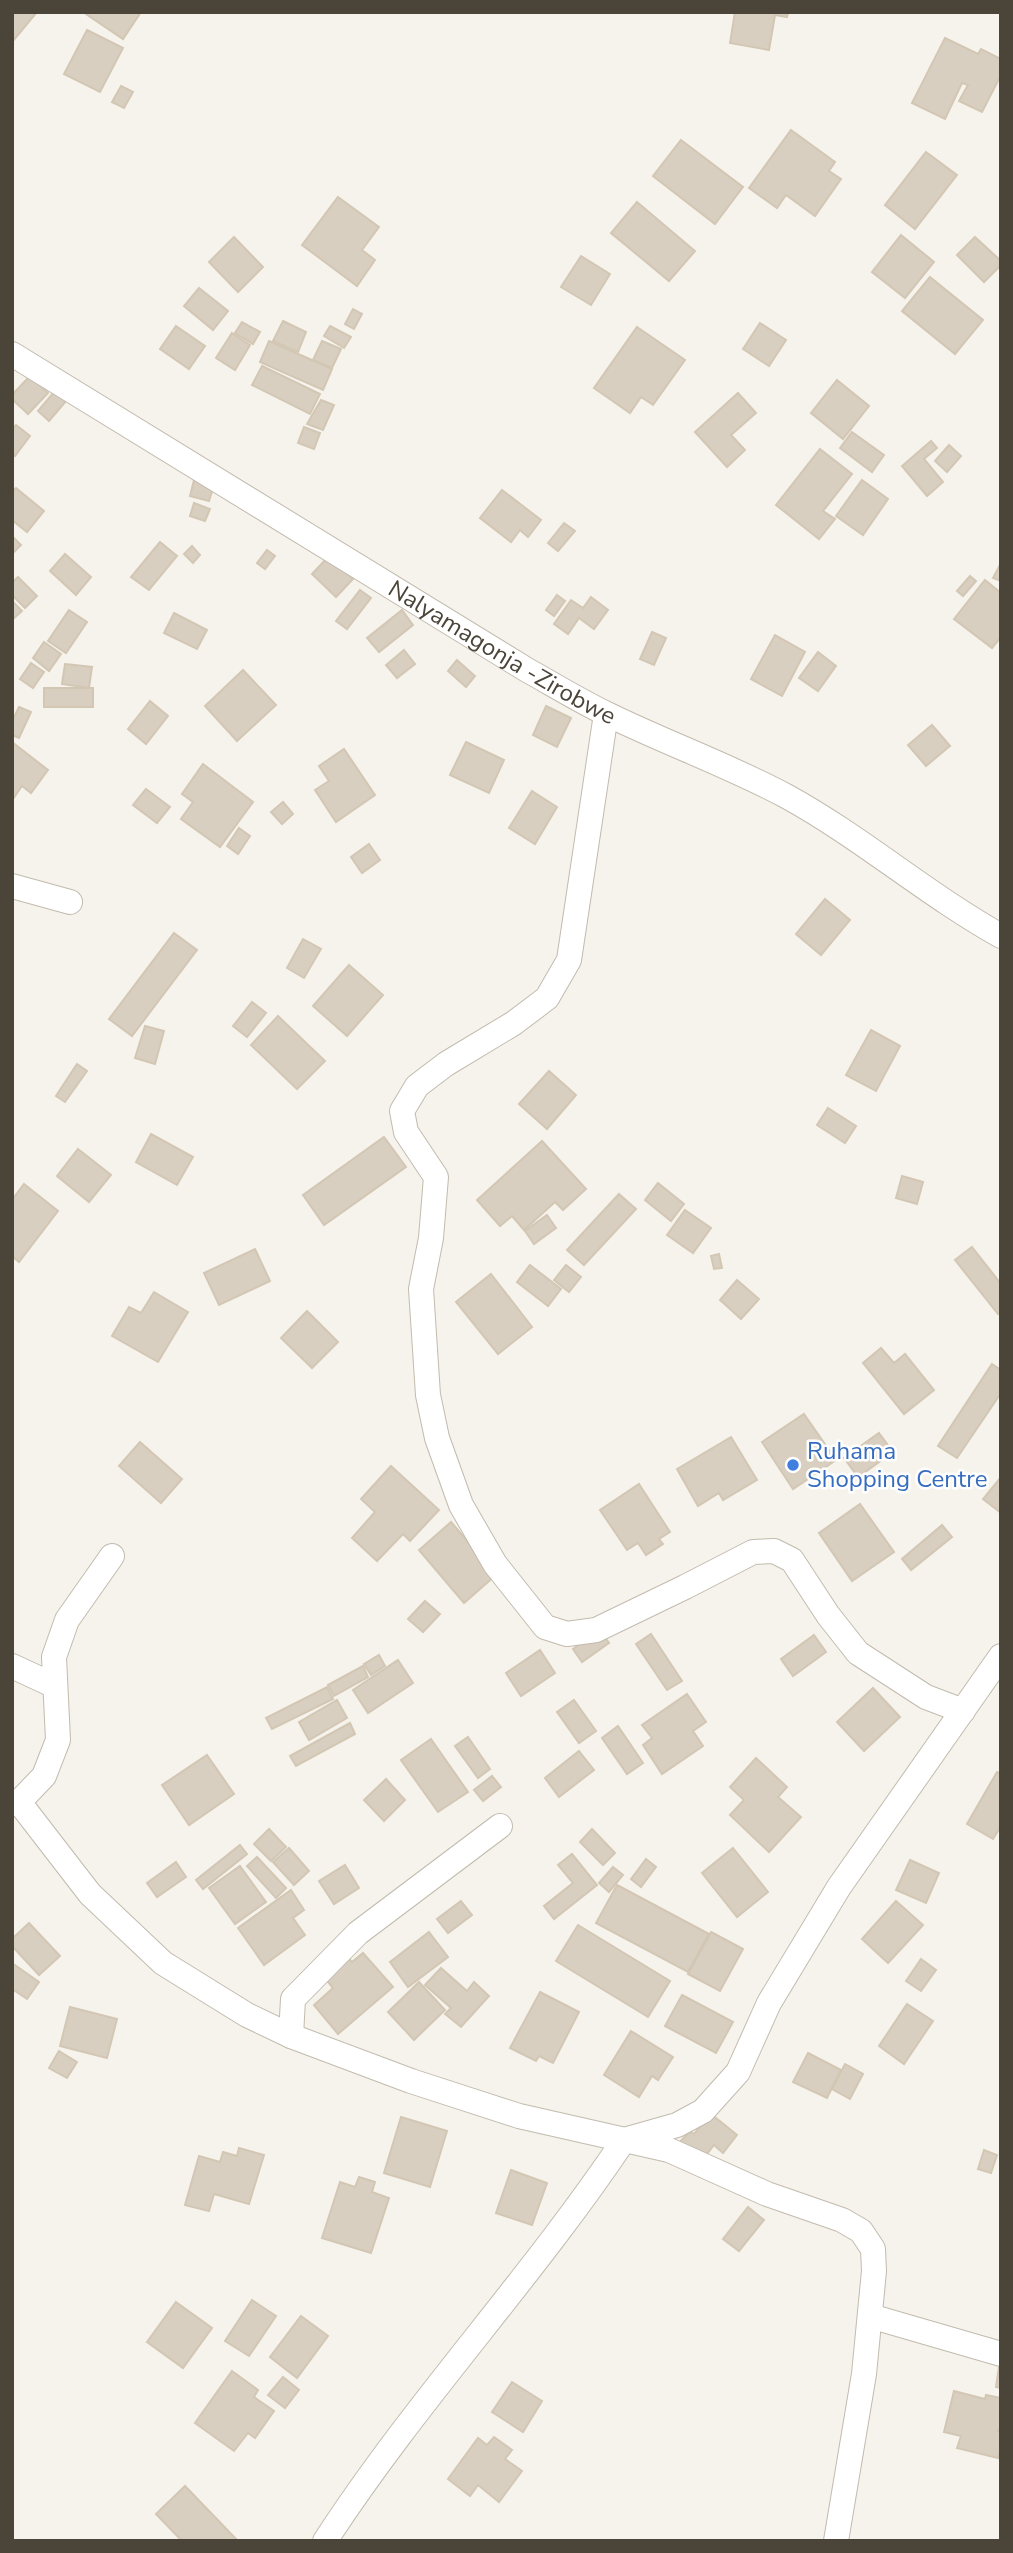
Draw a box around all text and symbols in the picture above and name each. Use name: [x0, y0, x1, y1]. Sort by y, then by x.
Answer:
street label: Nalyamagonja -Zirobwe: [382, 573, 621, 732]
place label: Ruhama Shopping Centre: [807, 1435, 987, 1495]
marker: Ruhama Shopping Centre: [785, 1457, 801, 1473]

